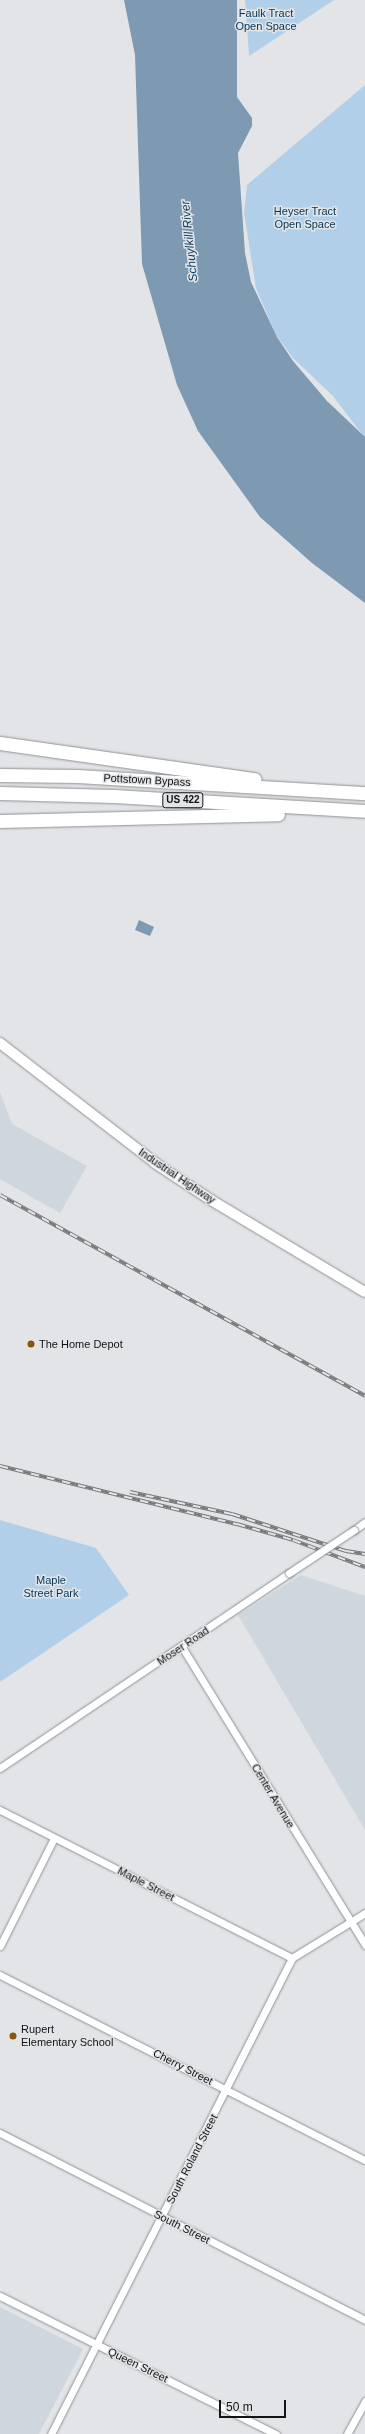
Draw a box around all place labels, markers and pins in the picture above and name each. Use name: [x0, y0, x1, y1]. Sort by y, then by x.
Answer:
place label: The Home Depot: [39, 1337, 123, 1351]
marker: The Home Depot: [26, 1339, 36, 1349]
place label: Rupert Elementary School: [21, 2023, 113, 2049]
marker: Rupert Elementary School: [8, 2031, 18, 2041]

